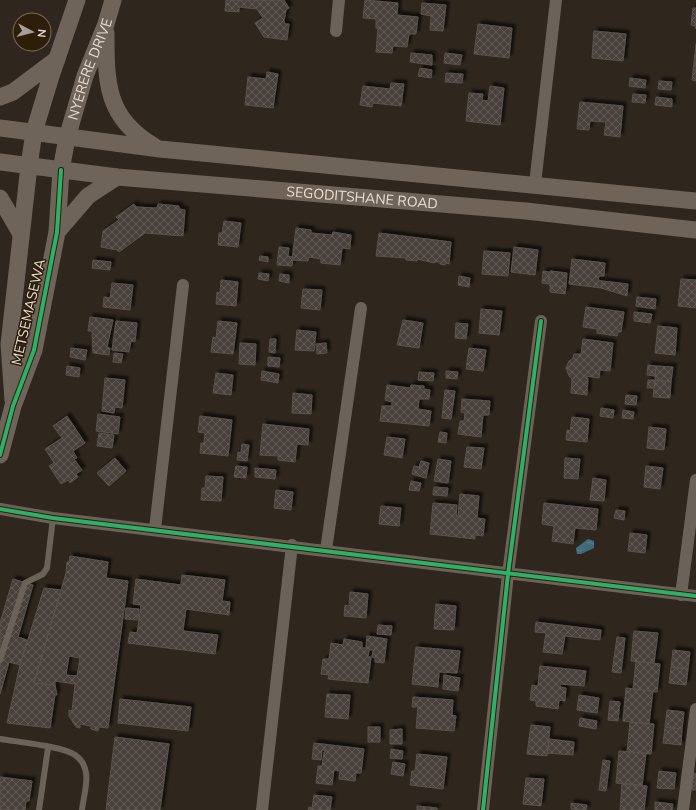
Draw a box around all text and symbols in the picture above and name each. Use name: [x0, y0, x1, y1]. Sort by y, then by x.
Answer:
north arrow: [12, 12, 52, 52]
street label: NYERERE DRIVE: [64, 16, 117, 122]
text: N: [33, 28, 49, 38]
street label: SEGODITSHANE ROAD: [286, 182, 439, 214]
street label: METSEMASEWA: [7, 257, 50, 367]

